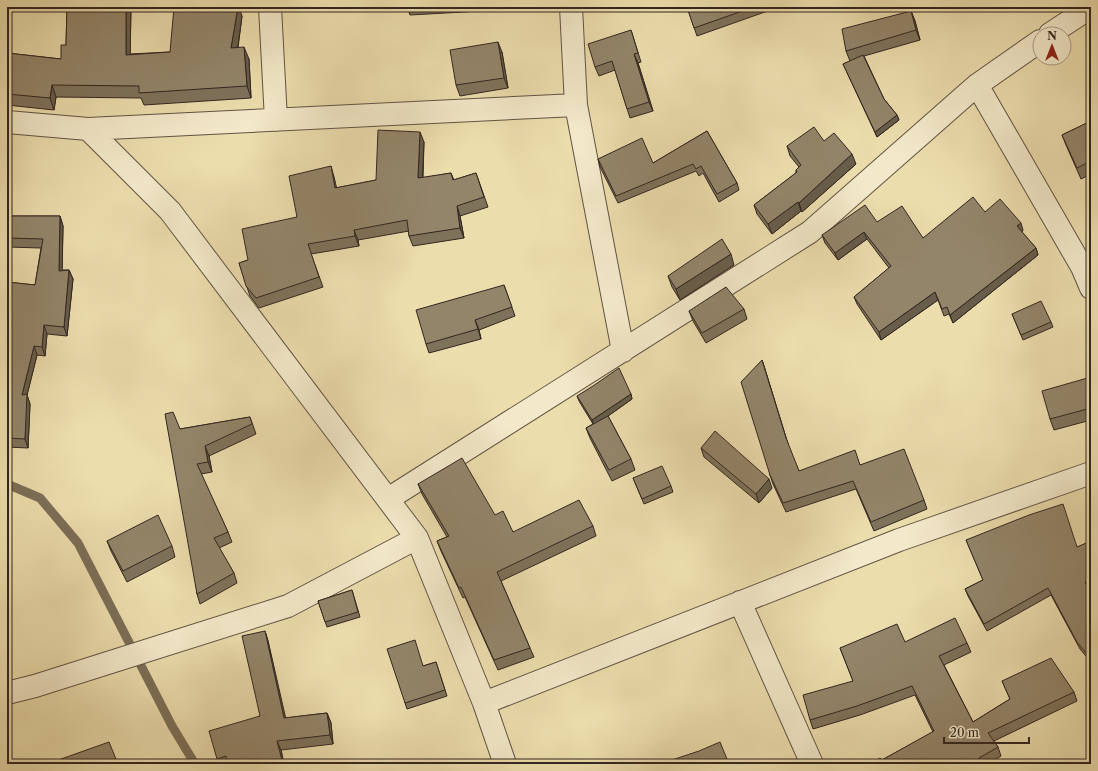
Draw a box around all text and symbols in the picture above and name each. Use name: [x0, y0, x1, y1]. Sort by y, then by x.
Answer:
north arrow: [1032, 26, 1072, 66]
text: N: [1047, 29, 1057, 43]
scale bar: [944, 719, 1029, 745]
text: 20 m: [950, 725, 979, 740]

